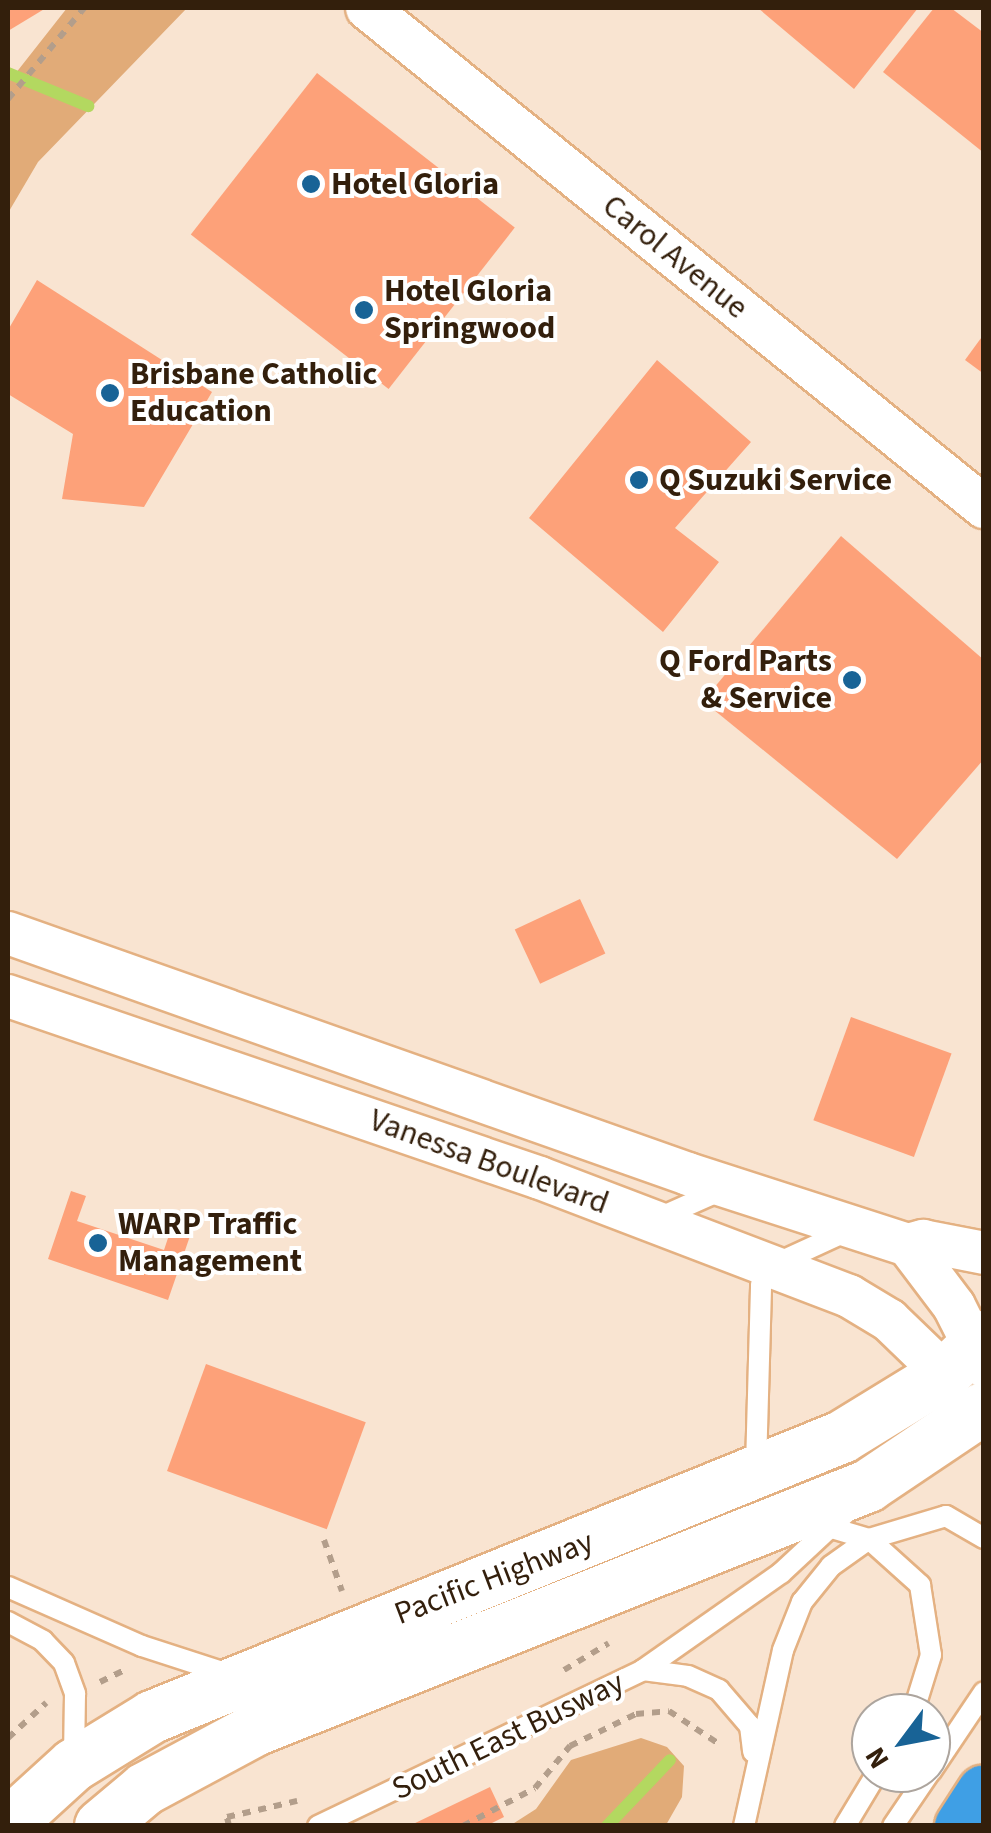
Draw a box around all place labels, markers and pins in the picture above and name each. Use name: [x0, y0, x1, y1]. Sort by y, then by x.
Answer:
place label: Hotel Gloria: [331, 165, 499, 203]
marker: Hotel Gloria: [300, 173, 322, 195]
place label: Hotel Gloria Springwood: [384, 273, 555, 348]
marker: Hotel Gloria Springwood: [353, 299, 375, 321]
place label: Brisbane Catholic Education: [130, 356, 377, 431]
marker: Brisbane Catholic Education: [99, 382, 121, 404]
place label: Q Suzuki Service: [659, 461, 892, 499]
marker: Q Suzuki Service: [628, 469, 650, 491]
place label: Q Ford Parts & Service: [659, 643, 832, 718]
marker: Q Ford Parts & Service: [841, 669, 863, 691]
place label: WARP Traffic Management: [118, 1206, 302, 1281]
marker: WARP Traffic Management: [87, 1232, 109, 1254]

